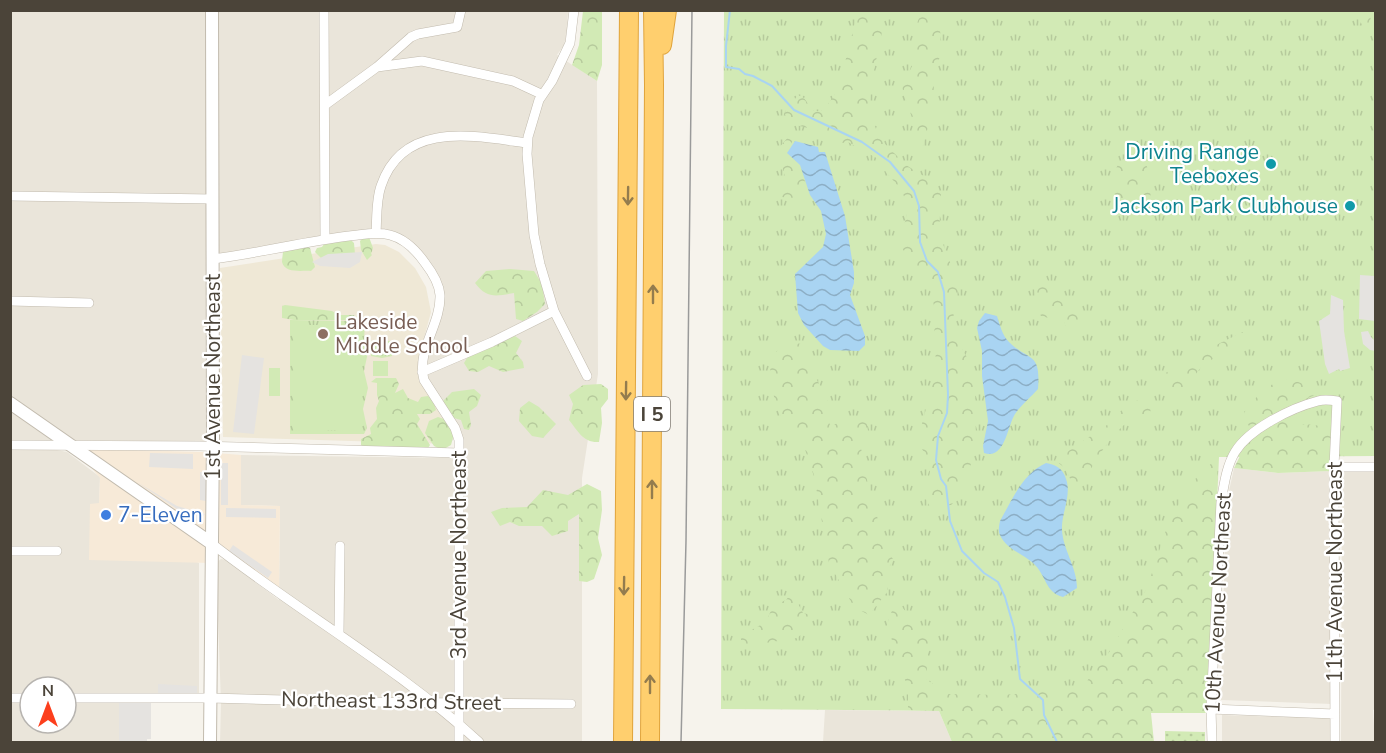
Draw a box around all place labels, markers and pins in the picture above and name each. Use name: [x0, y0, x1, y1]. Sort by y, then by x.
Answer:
place label: Driving Range Teeboxes: [1125, 138, 1259, 190]
marker: Driving Range Teeboxes: [1264, 157, 1278, 171]
place label: Jackson Park Clubhouse: [1112, 192, 1338, 220]
marker: Jackson Park Clubhouse: [1343, 199, 1357, 213]
place label: Lakeside Middle School: [335, 308, 470, 360]
marker: Lakeside Middle School: [316, 327, 330, 341]
place label: 7-Eleven: [118, 501, 203, 529]
marker: 7-Eleven: [99, 508, 113, 522]

